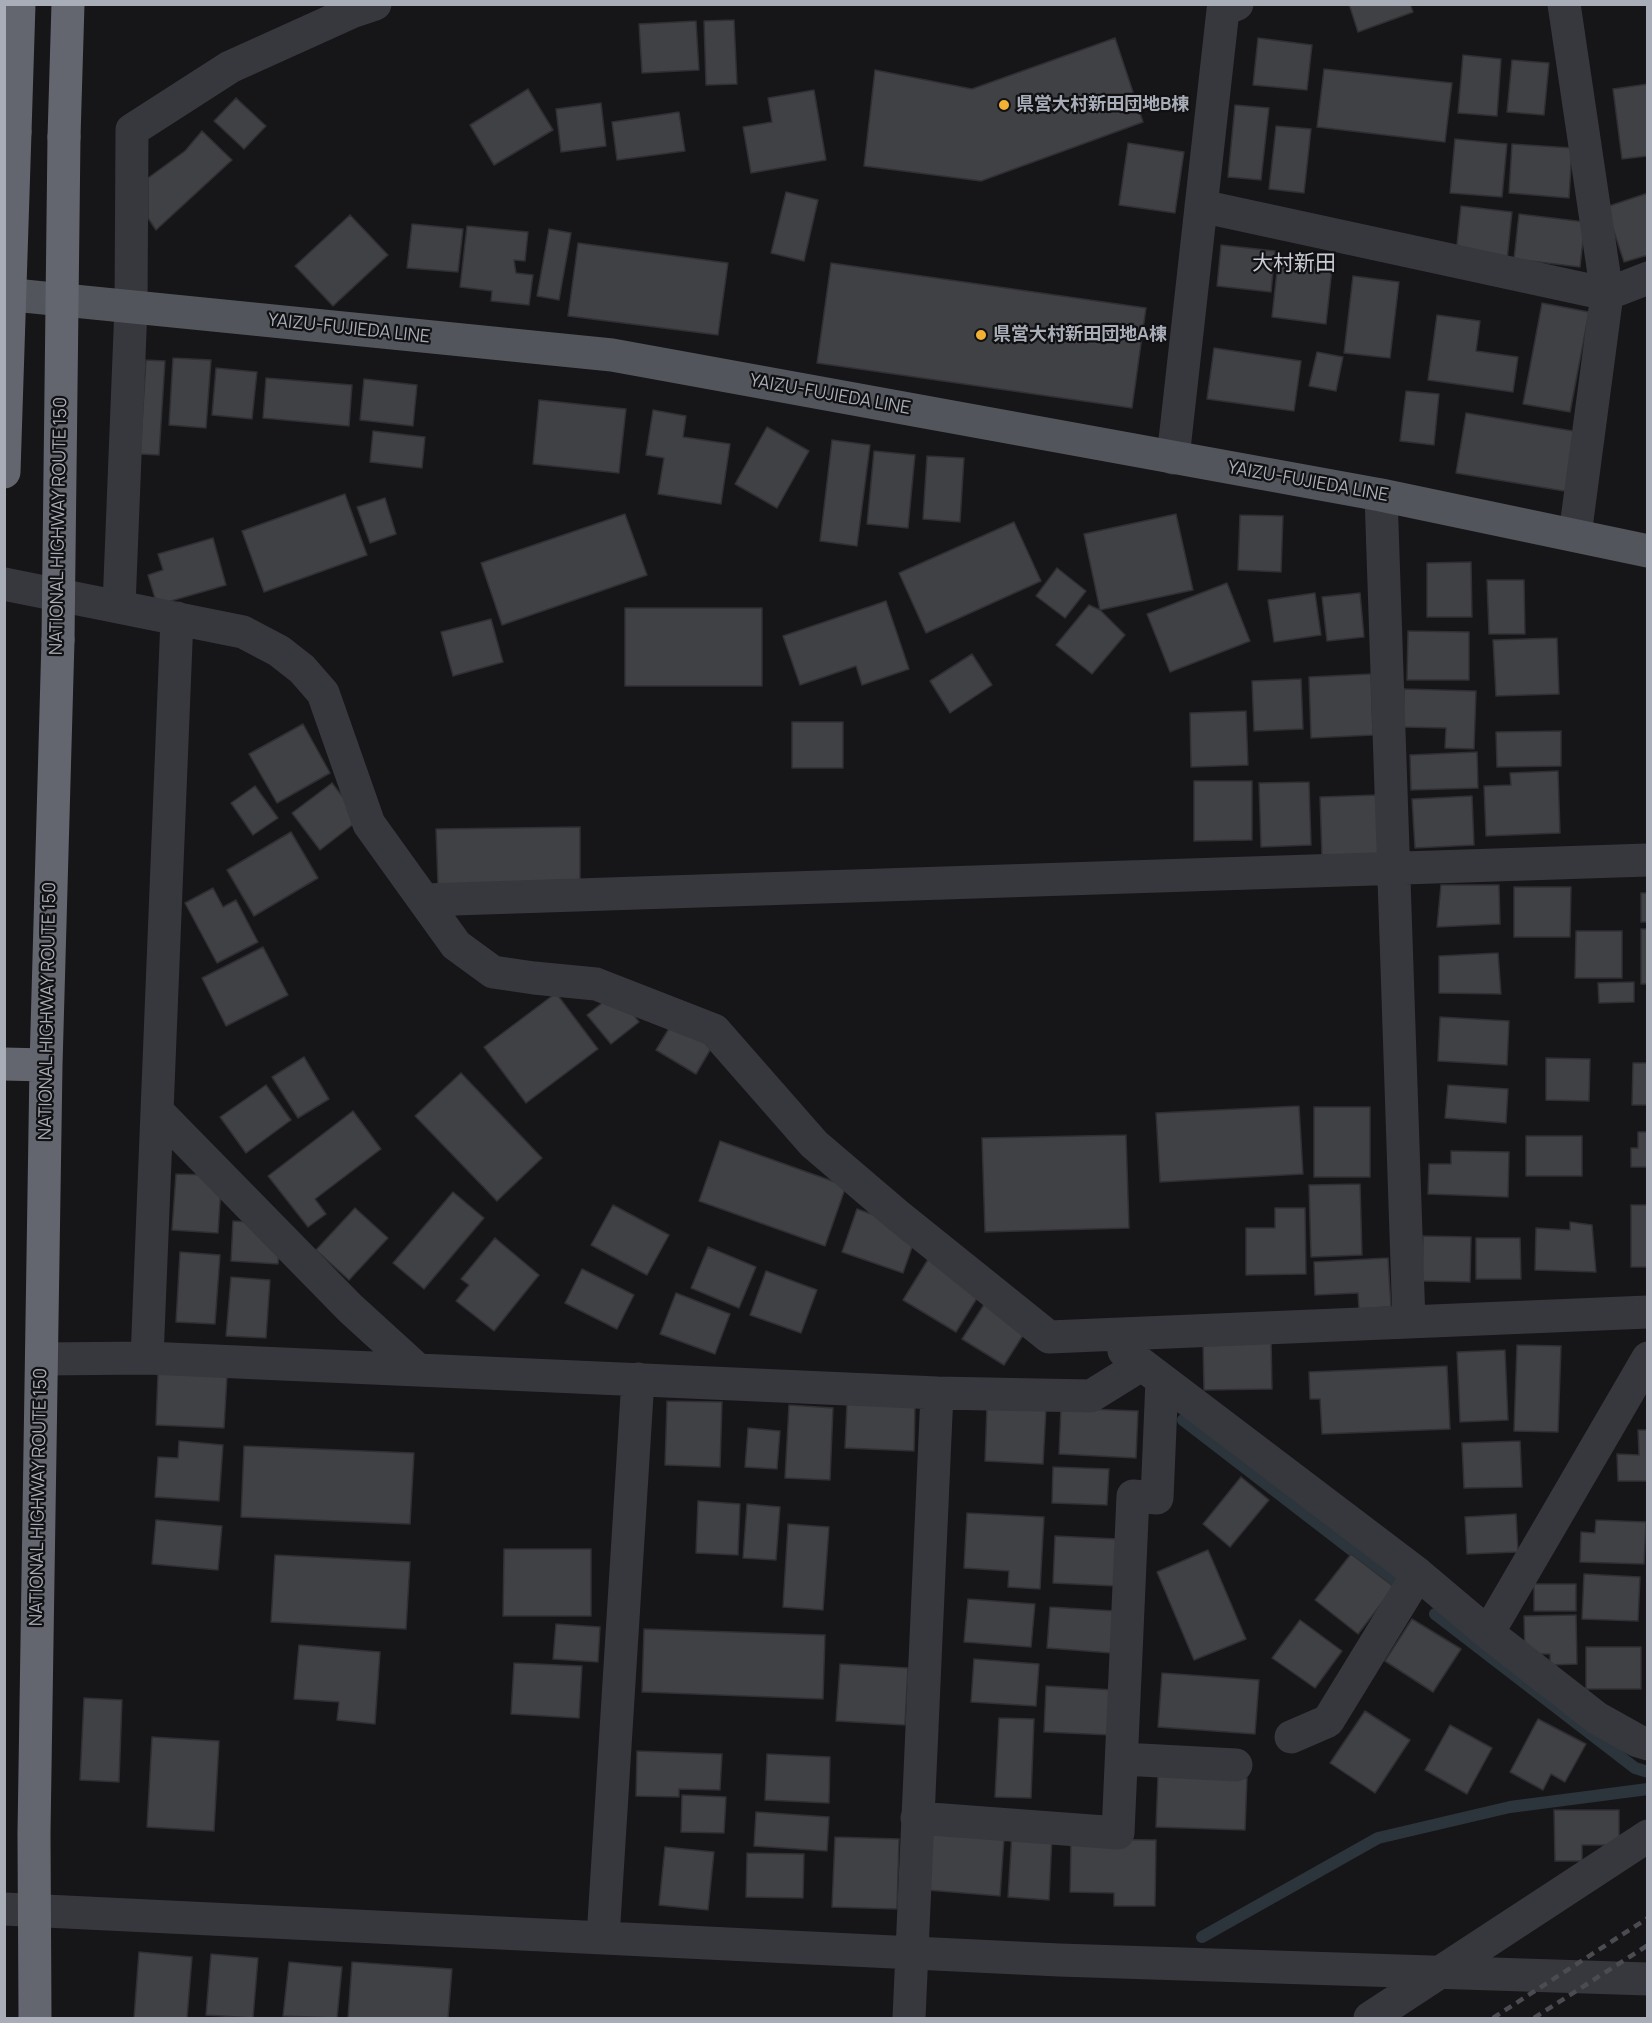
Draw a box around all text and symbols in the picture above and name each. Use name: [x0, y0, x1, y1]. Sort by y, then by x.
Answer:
place label: 県営大村新田団地B棟: [1016, 94, 1189, 116]
marker: 県営大村新田団地B棟: [997, 98, 1011, 112]
district label: 大村新田: [1252, 251, 1336, 277]
street label: YAIZU-FUJIEDA LINE: [267, 310, 431, 348]
place label: 県営大村新田団地A棟: [993, 324, 1167, 346]
marker: 県営大村新田団地A棟: [974, 328, 988, 342]
street label: YAIZU-FUJIEDA LINE: [748, 370, 912, 420]
street label: NATIONAL HIGHWAY ROUTE 150: [46, 397, 72, 655]
street label: YAIZU-FUJIEDA LINE: [1226, 457, 1390, 507]
street label: NATIONAL HIGHWAY ROUTE 150: [35, 882, 61, 1140]
street label: NATIONAL HIGHWAY ROUTE 150: [26, 1368, 52, 1626]

